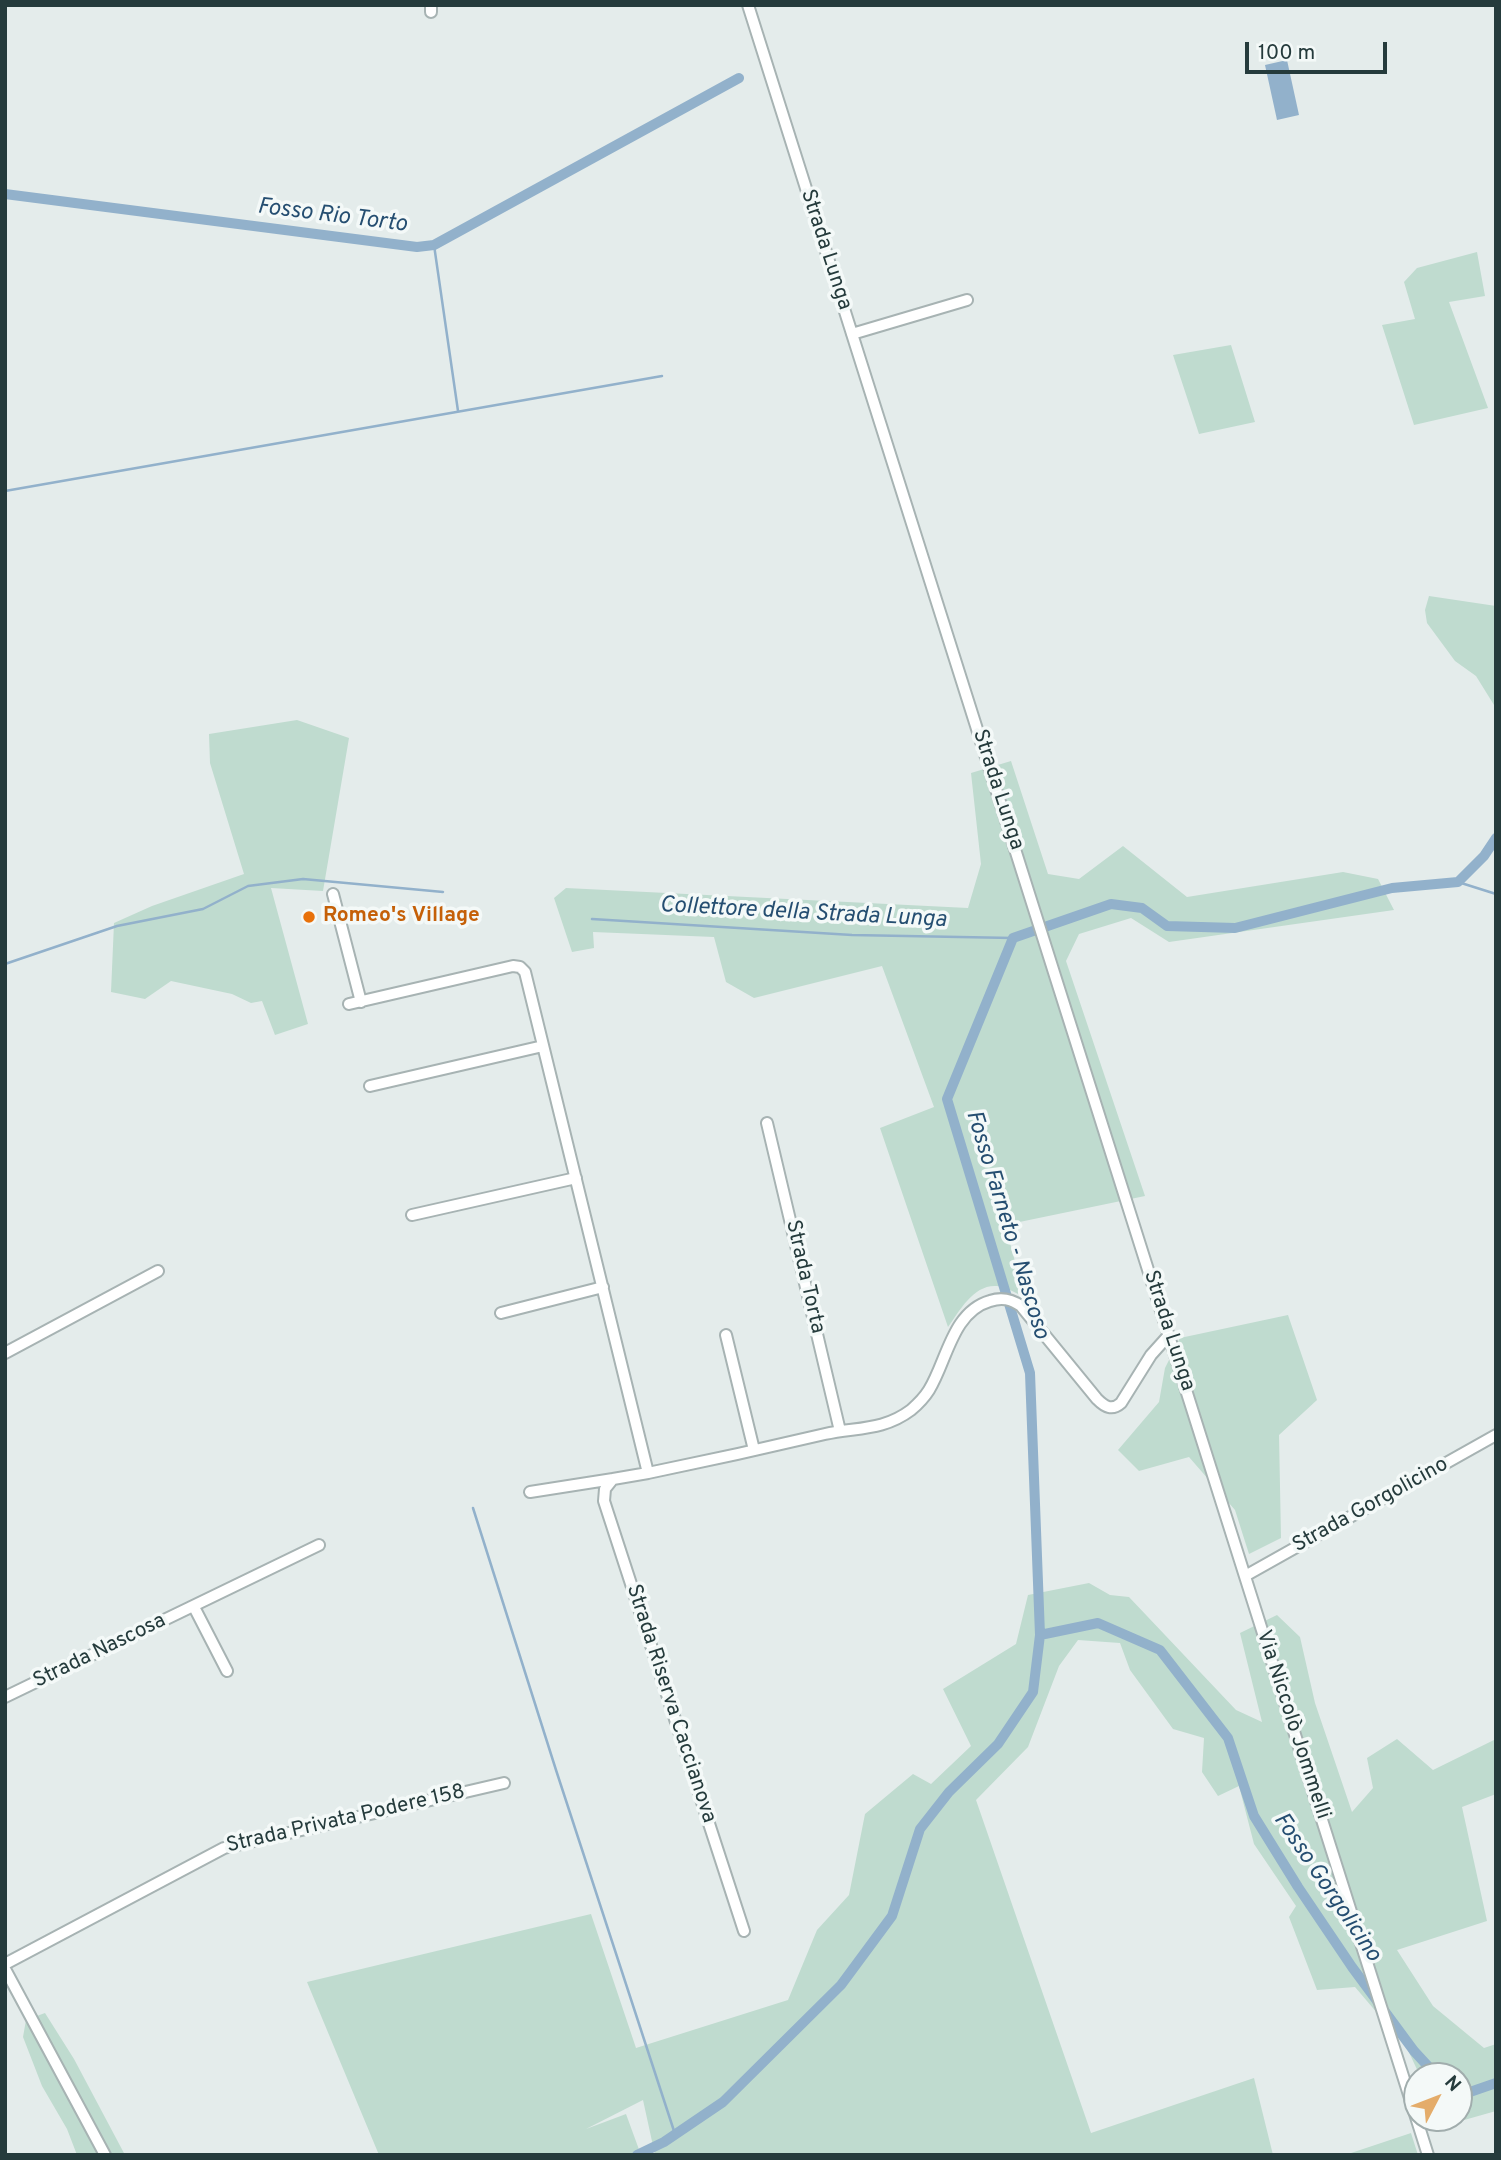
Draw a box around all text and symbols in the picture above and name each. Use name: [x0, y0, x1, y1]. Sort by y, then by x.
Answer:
scale bar: [1249, 28, 1391, 72]
text: 100 m: [1258, 40, 1315, 67]
street label: Strada Lunga: [794, 187, 856, 313]
water label: Fosso Rio Torto: [256, 194, 408, 240]
street label: Strada Lunga: [966, 727, 1028, 853]
water label: Collettore della Strada Lunga: [659, 893, 947, 935]
place label: Romeo's Village: [323, 904, 480, 930]
marker: Romeo's Village: [301, 909, 317, 925]
water label: Fosso Farneto - Nascoso: [958, 1107, 1054, 1343]
street label: Strada Torta: [779, 1218, 829, 1336]
street label: Strada Lunga: [1137, 1268, 1199, 1394]
street label: Strada Gorgolicino: [1289, 1453, 1453, 1559]
street label: Strada Riserva Caccianova: [619, 1582, 721, 1826]
street label: Strada Nascosa: [30, 1609, 170, 1695]
street label: Via Niccolò Jommelli: [1250, 1627, 1334, 1823]
street label: Strada Privata Podere 158: [224, 1780, 468, 1860]
water label: Fosso Gorgolicino: [1266, 1808, 1386, 1968]
north arrow: [1403, 2062, 1473, 2132]
text: N: [1439, 2071, 1466, 2097]

